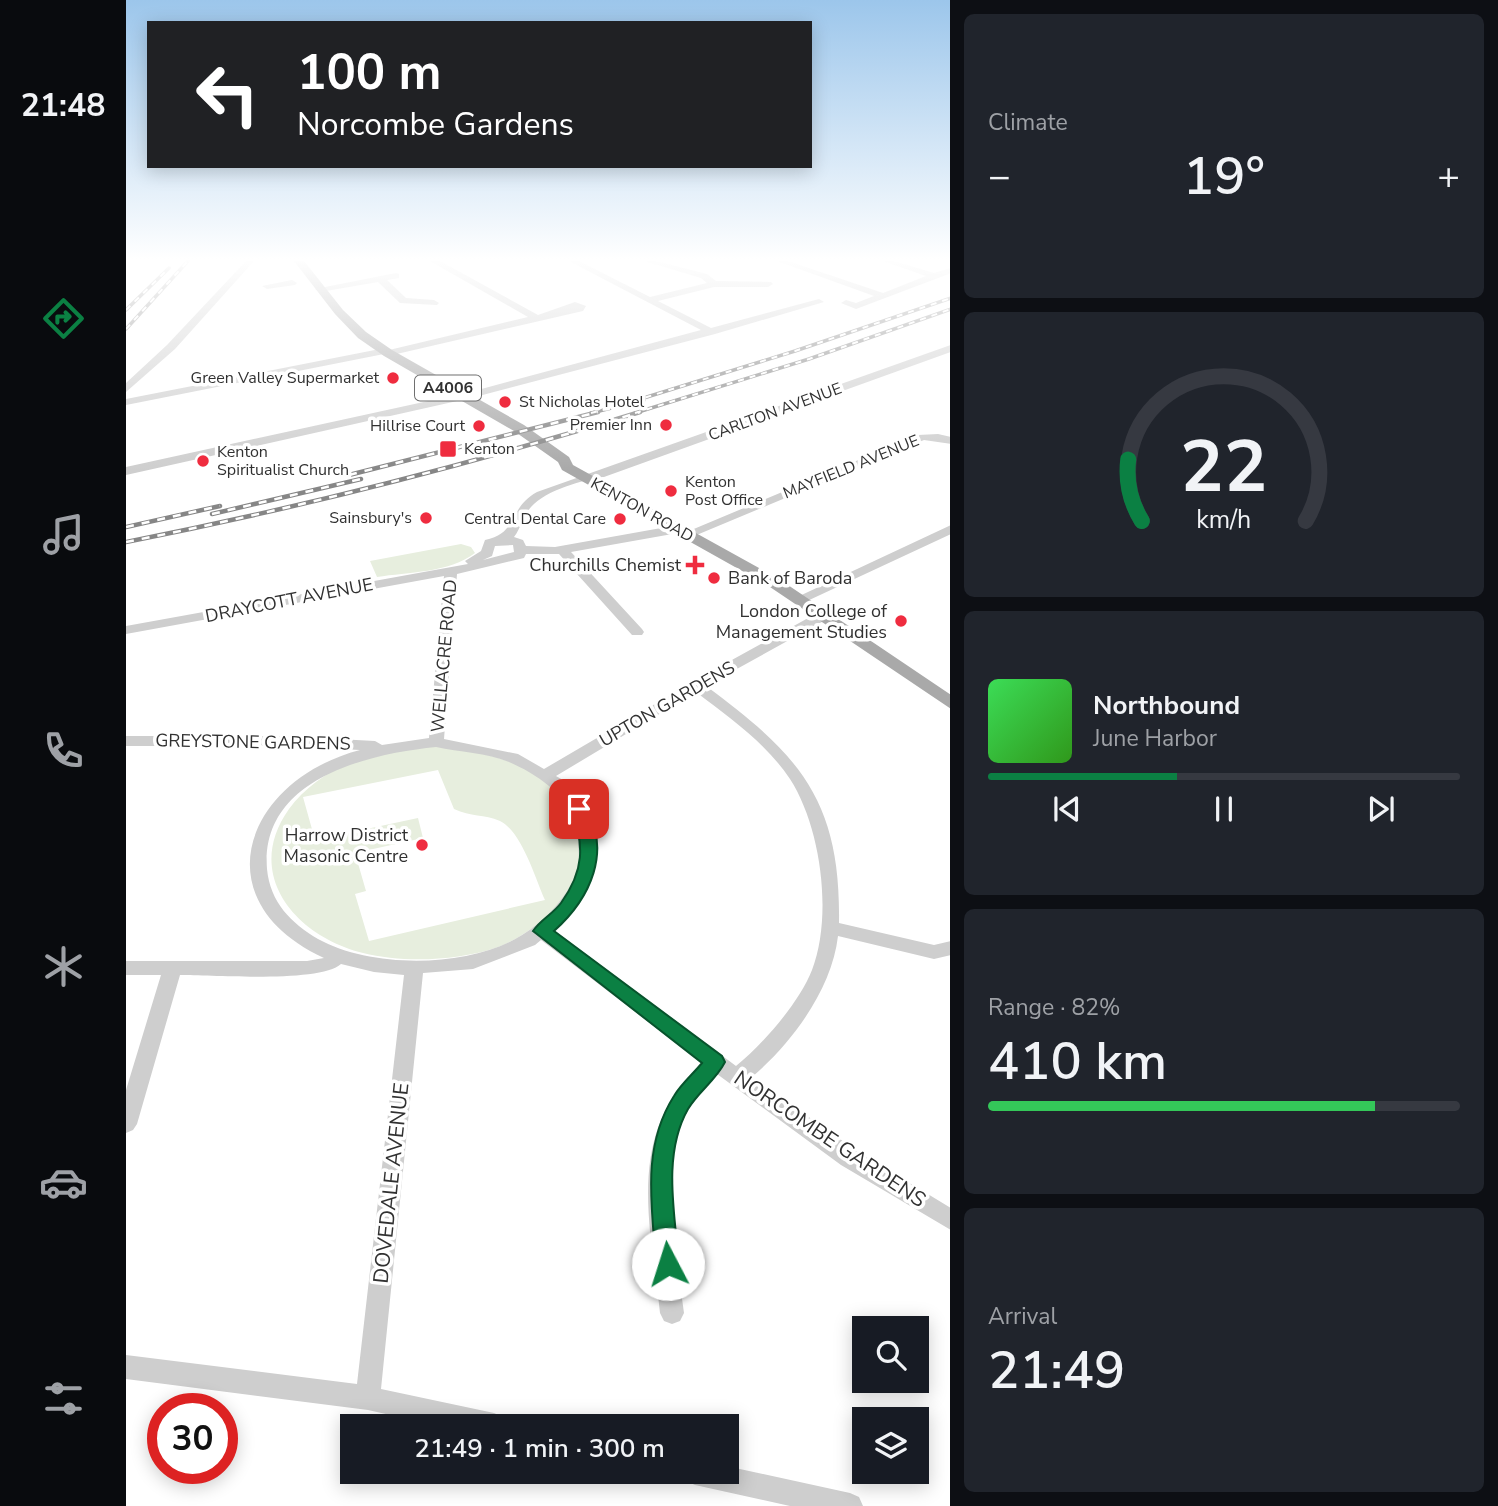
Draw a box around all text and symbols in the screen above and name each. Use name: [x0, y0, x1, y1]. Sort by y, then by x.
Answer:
text: 100 m: [297, 39, 441, 106]
icon: left: [182, 49, 273, 140]
text: 21:48: [21, 84, 105, 127]
text: Norcombe Gardens: [297, 103, 574, 146]
text: Climate: [988, 107, 1068, 138]
text: 19°: [1183, 141, 1265, 212]
text: −: [988, 151, 1011, 202]
text: +: [1437, 151, 1460, 202]
icon: directions: [39, 294, 88, 343]
place label: Green Valley Supermarket: [191, 367, 379, 389]
marker: Green Valley Supermarket: [385, 370, 401, 386]
road number: A4006: [415, 376, 481, 400]
street label: CARLTON AVENUE: [705, 378, 845, 446]
place label: St Nicholas Hotel: [519, 391, 645, 413]
marker: St Nicholas Hotel: [497, 394, 513, 410]
place label: Premier Inn: [570, 414, 652, 436]
place label: Hillrise Court: [370, 415, 465, 437]
marker: Premier Inn: [658, 417, 674, 433]
text: 22: [1180, 417, 1268, 517]
marker: Hillrise Court: [471, 418, 487, 434]
street label: MAYFIELD AVENUE: [780, 430, 922, 504]
place label: Kenton: [464, 438, 515, 460]
marker: Kenton: [438, 439, 458, 459]
place label: Kenton Spiritualist Church: [217, 441, 349, 481]
marker: Kenton Spiritualist Church: [195, 453, 211, 469]
place label: Kenton Post Office: [685, 471, 763, 511]
street label: KENTON ROAD: [587, 473, 697, 547]
marker: Kenton Post Office: [663, 483, 679, 499]
text: km/h: [1196, 502, 1252, 536]
place label: Sainsbury's: [329, 507, 412, 529]
place label: Central Dental Care: [464, 508, 606, 530]
icon: music: [39, 510, 88, 559]
marker: Sainsbury's: [418, 510, 434, 526]
marker: Central Dental Care: [612, 511, 628, 527]
place label: Churchills Chemist: [529, 553, 682, 577]
marker: Churchills Chemist: [687, 557, 703, 573]
place label: Bank of Baroda: [728, 566, 852, 590]
marker: Bank of Baroda: [706, 570, 722, 586]
street label: DRAYCOTT AVENUE: [203, 572, 375, 628]
street label: WELLACRE ROAD: [425, 578, 463, 734]
place label: London College of Management Studies: [716, 599, 888, 644]
marker: London College of Management Studies: [893, 613, 909, 629]
street label: UPTON GARDENS: [595, 656, 739, 752]
text: Northbound: [1093, 688, 1240, 723]
text: June Harbor: [1093, 723, 1217, 754]
icon: phone: [39, 726, 88, 775]
street label: GREYSTONE GARDENS: [155, 728, 351, 756]
pin: [549, 779, 609, 839]
icon: arrive: [560, 790, 598, 828]
icon: previous: [1048, 790, 1086, 828]
icon: pause: [1205, 790, 1243, 828]
icon: next: [1362, 790, 1400, 828]
place label: Harrow District Masonic Centre: [284, 823, 409, 868]
marker: Harrow District Masonic Centre: [414, 837, 430, 853]
icon: climate: [39, 942, 88, 991]
text: Range · 82%: [988, 992, 1120, 1023]
text: 410 km: [988, 1026, 1167, 1097]
street label: NORCOMBE GARDENS: [728, 1064, 932, 1214]
street label: DOVEDALE AVENUE: [367, 1081, 415, 1285]
icon: car: [39, 1158, 88, 1207]
position arrow: [631, 1227, 705, 1301]
text: Arrival: [988, 1301, 1057, 1332]
map controls: [852, 1316, 929, 1484]
button: search: [852, 1316, 929, 1393]
text: 21:49: [988, 1335, 1125, 1406]
icon: filters: [39, 1374, 88, 1423]
speed limit sign: 30: [147, 1393, 238, 1484]
button: layers: [852, 1407, 929, 1484]
text: 21:49 · 1 min · 300 m: [414, 1431, 665, 1466]

